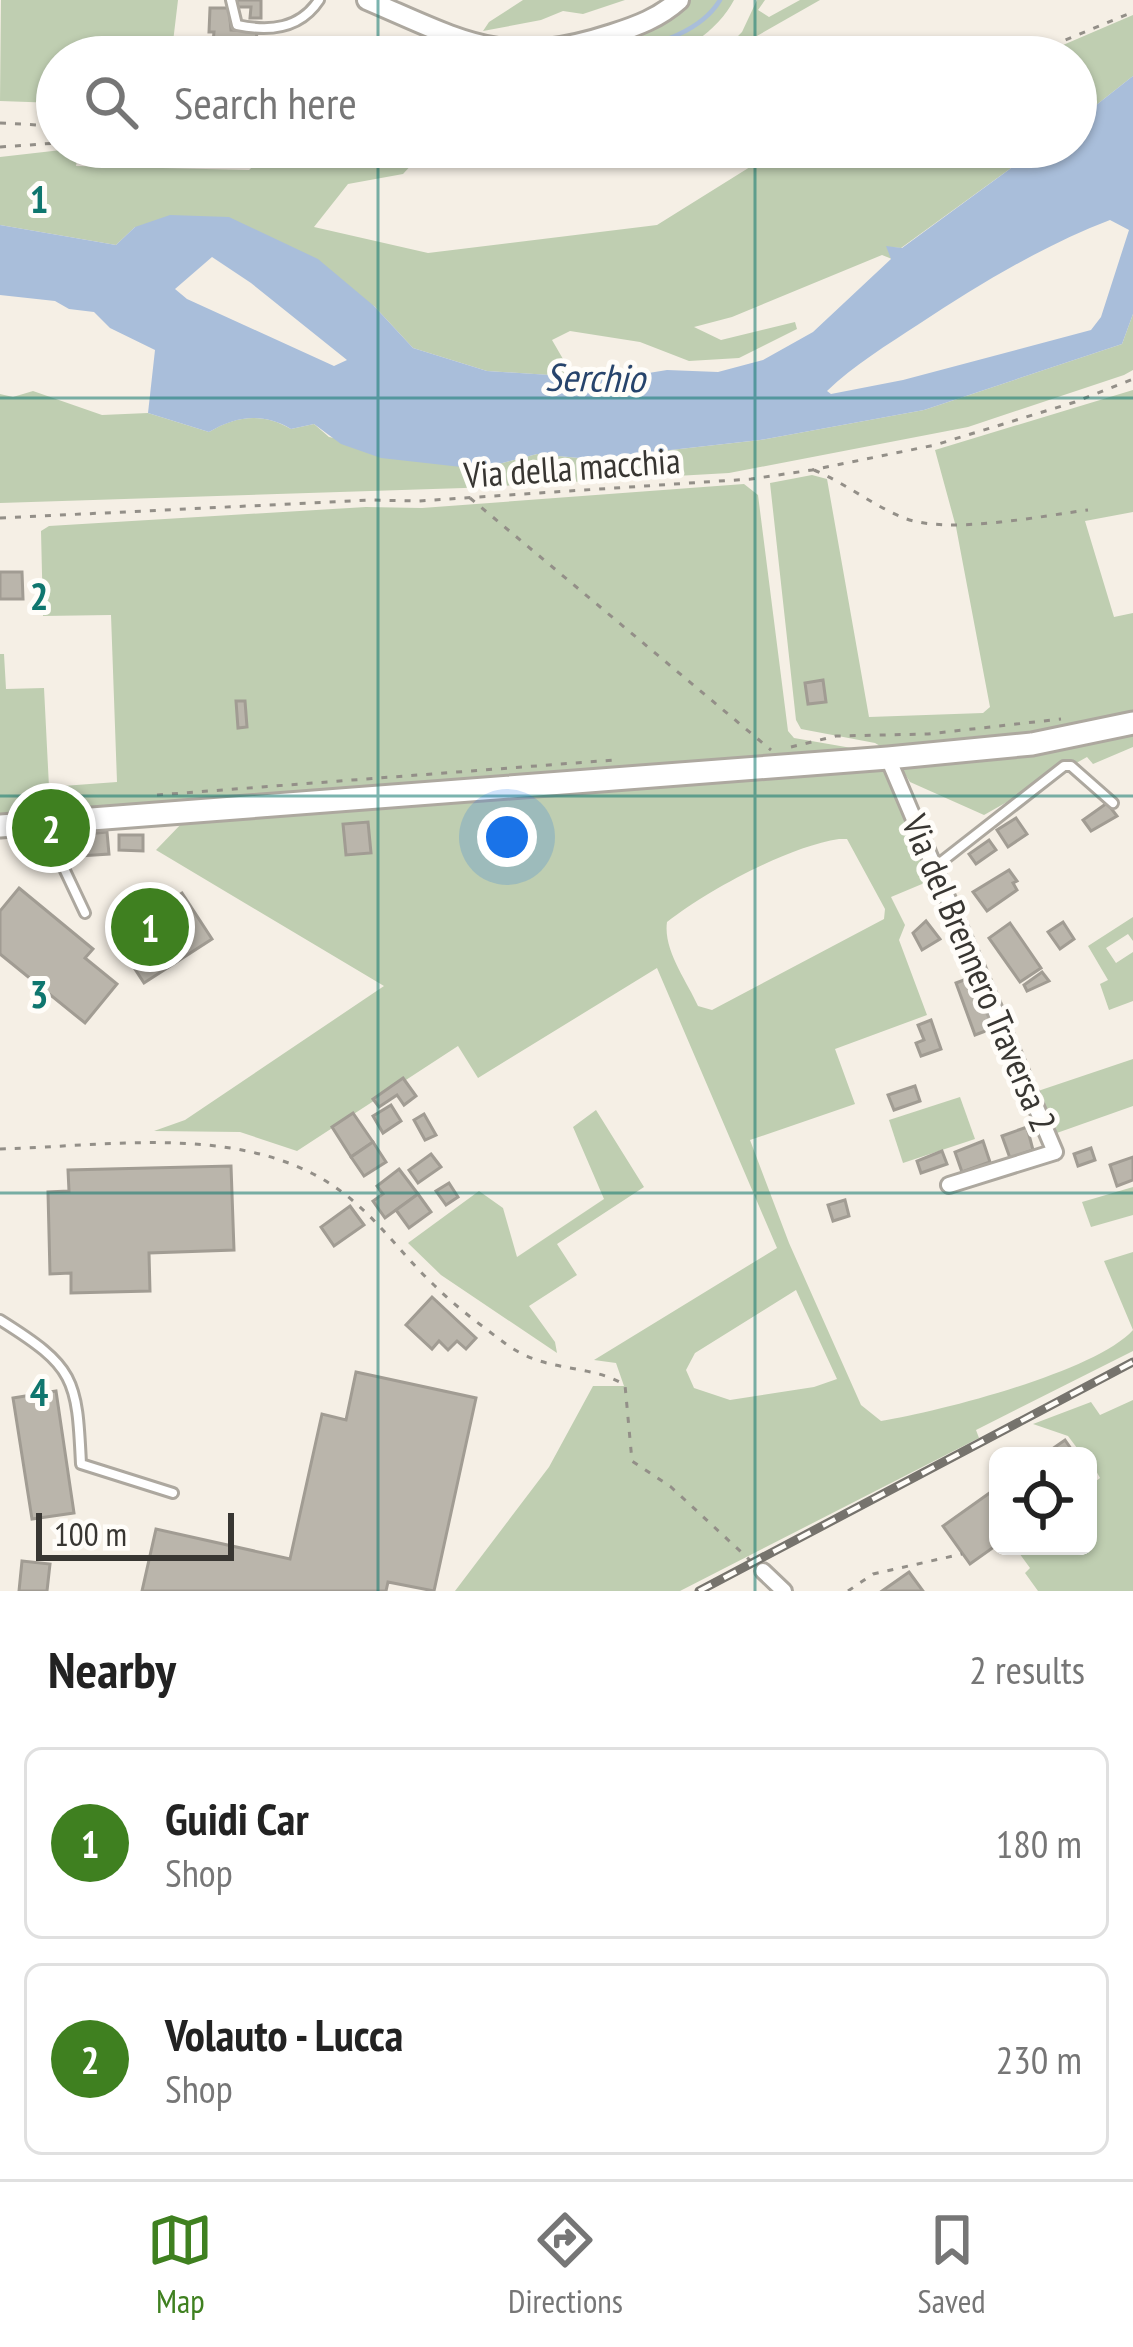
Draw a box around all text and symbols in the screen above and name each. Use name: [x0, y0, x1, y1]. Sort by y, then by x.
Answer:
search box: [36, 36, 1097, 168]
icon: search: [78, 69, 144, 135]
text: Search here: [174, 73, 357, 131]
text: 1: [30, 173, 48, 224]
water label: Serchio: [545, 351, 649, 403]
street label: Via della macchia: [461, 436, 682, 498]
text: 2: [30, 570, 48, 621]
pin: 2: [12, 783, 90, 873]
your location: [477, 807, 537, 867]
street label: Via del Brennero Traversa 2: [892, 807, 1068, 1139]
pin: 1: [111, 882, 189, 972]
text: 3: [30, 968, 48, 1019]
text: 4: [30, 1366, 49, 1417]
map controls: [989, 1447, 1097, 1555]
button: locate: [989, 1447, 1097, 1555]
scale bar: [36, 1507, 234, 1560]
text: 100 m: [54, 1512, 127, 1555]
text: Nearby: [48, 1636, 176, 1702]
text: 2 results: [969, 1644, 1085, 1695]
text: Guidi Car: [165, 1789, 309, 1847]
text: 1: [81, 1818, 99, 1869]
text: 180 m: [996, 1818, 1082, 1869]
text: Shop: [165, 1847, 233, 1898]
text: Volauto - Lucca: [165, 2005, 403, 2063]
text: 2: [81, 2034, 99, 2085]
text: 230 m: [996, 2034, 1082, 2085]
text: Shop: [165, 2063, 233, 2114]
tab: Map: [147, 2207, 213, 2322]
tab: Directions: [508, 2207, 623, 2322]
tab: Saved: [918, 2207, 986, 2322]

